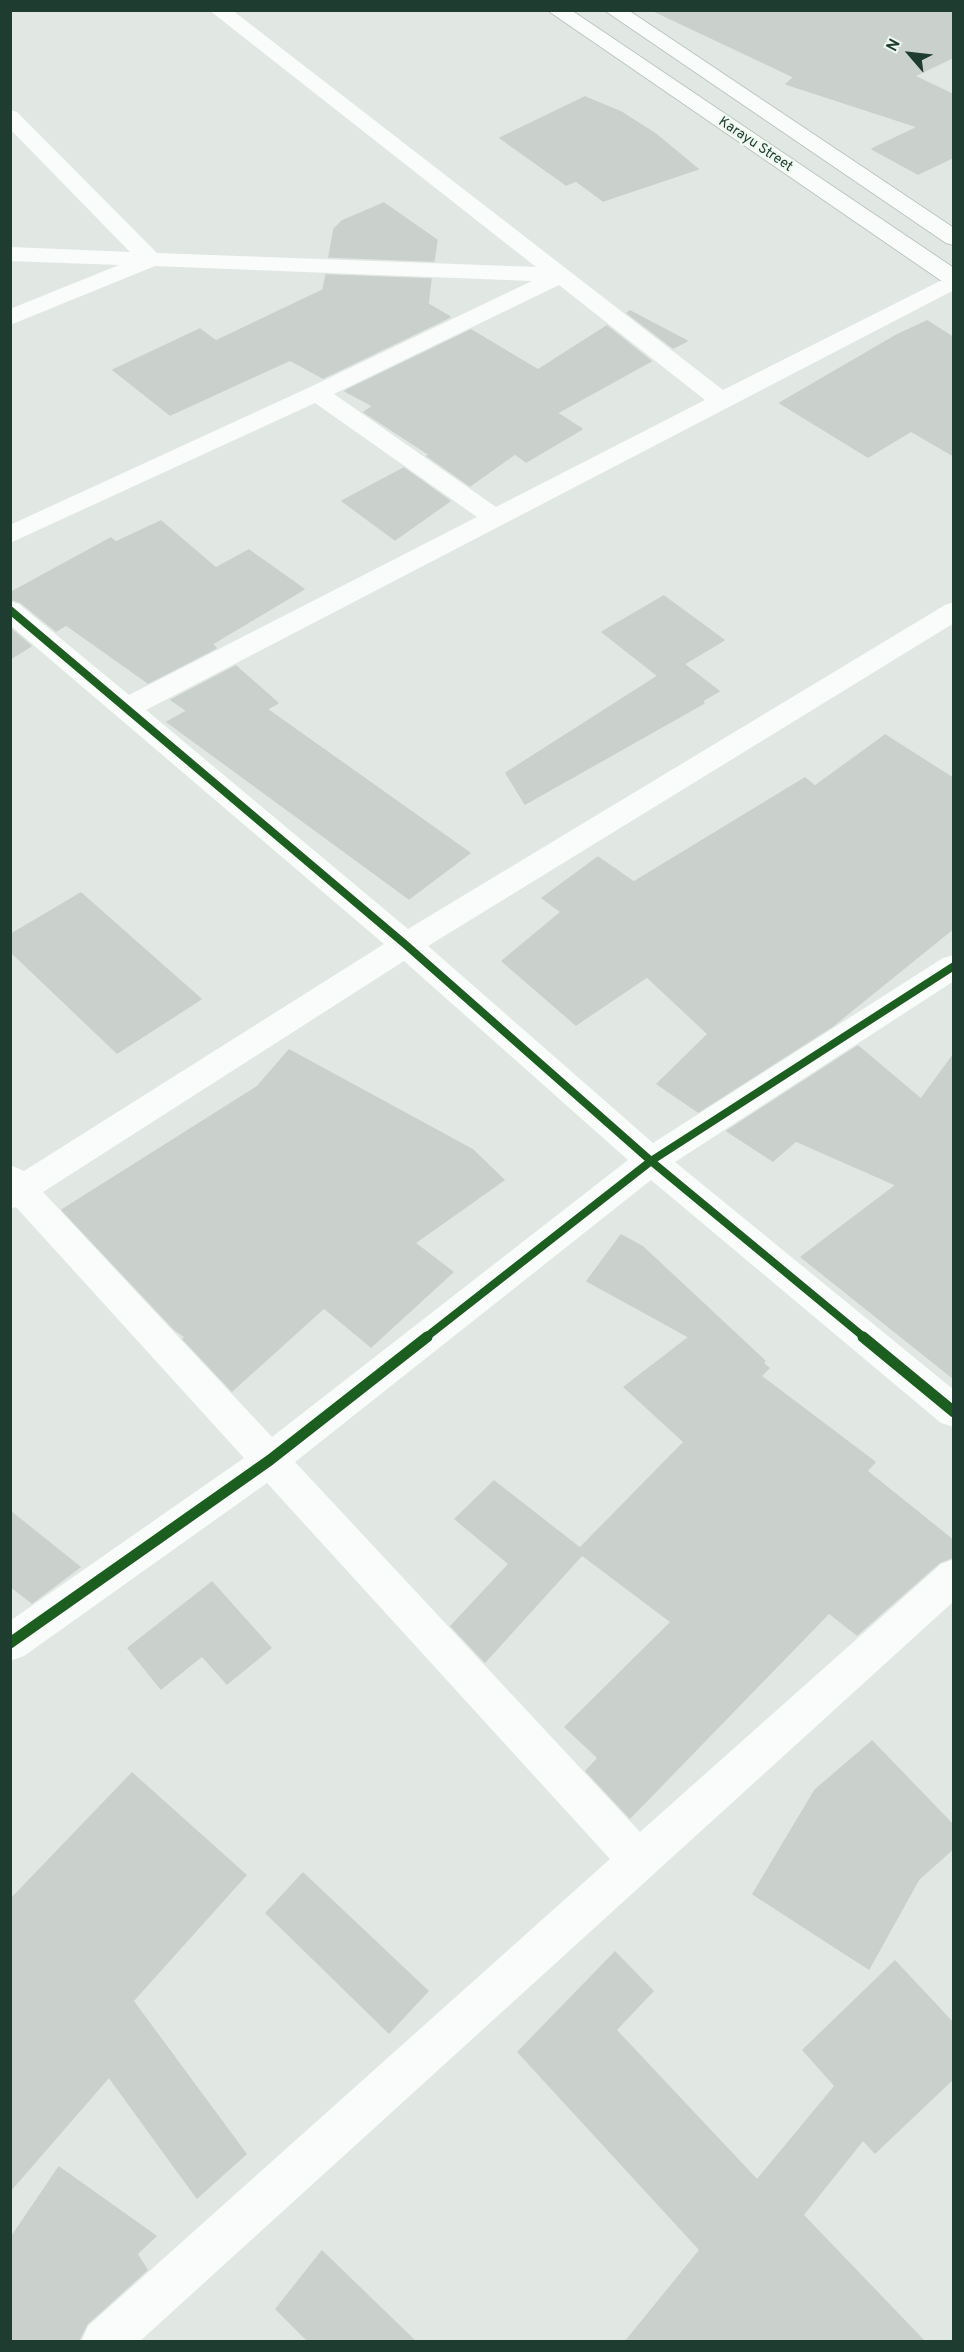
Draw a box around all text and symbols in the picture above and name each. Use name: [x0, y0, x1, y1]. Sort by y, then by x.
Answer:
north arrow: [880, 24, 940, 84]
text: N: [883, 36, 906, 55]
street label: Karayu Street: [715, 114, 795, 176]

